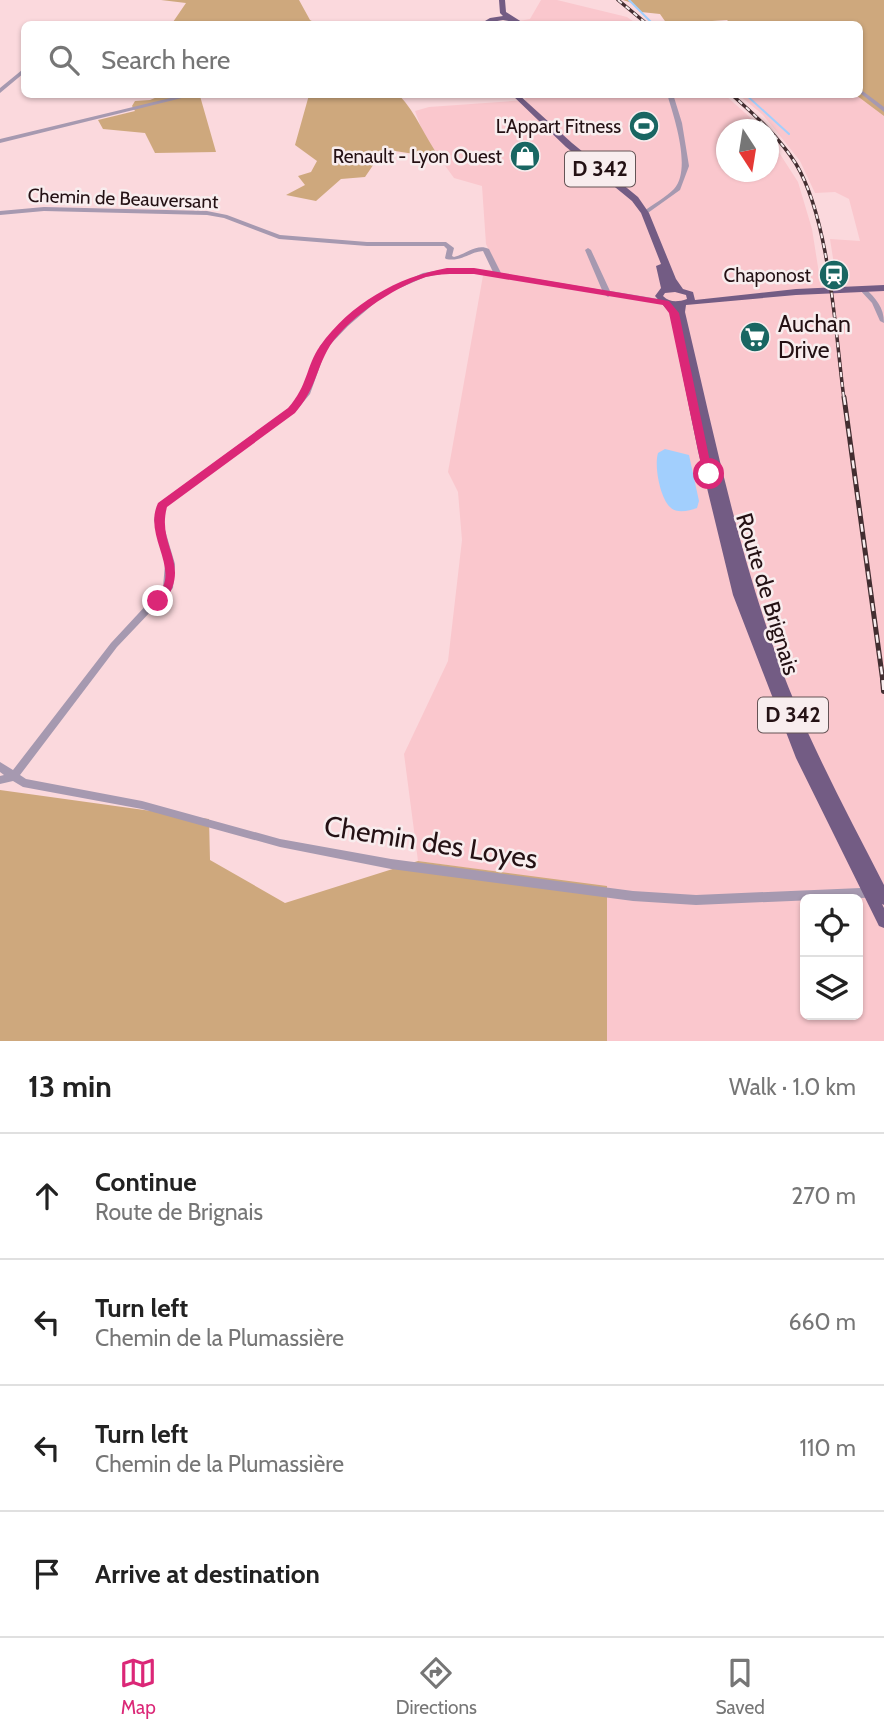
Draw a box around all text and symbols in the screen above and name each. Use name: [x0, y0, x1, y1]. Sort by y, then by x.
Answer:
search box: [21, 21, 863, 98]
icon: search: [45, 41, 83, 79]
text: Search here: [101, 44, 230, 76]
sports icon: L'Appart Fitness: [627, 109, 661, 143]
place label: L'Appart Fitness: [496, 115, 621, 138]
north arrow: [716, 119, 779, 182]
shop icon: Renault - Lyon Ouest: [508, 139, 542, 173]
place label: Renault - Lyon Ouest: [333, 145, 503, 168]
road number: D 342: [565, 152, 635, 186]
street label: Chemin de Beauversant: [27, 184, 219, 213]
station icon: Chaponost: [817, 258, 851, 292]
place label: Chaponost: [724, 264, 812, 287]
place label: Auchan Drive: [778, 310, 851, 364]
supermarket icon: Auchan Drive: [738, 320, 772, 354]
route start: [693, 458, 724, 489]
street label: Route de Brignais: [730, 510, 806, 678]
route end: [142, 585, 173, 616]
road number: D 342: [758, 698, 828, 732]
street label: Chemin des Loyes: [322, 808, 540, 876]
map controls: [800, 894, 863, 1020]
button: locate: [800, 894, 863, 957]
button: layers: [800, 957, 863, 1020]
text: 13 min: [28, 1068, 112, 1105]
text: Walk · 1.0 km: [729, 1073, 856, 1101]
text: Continue: [95, 1166, 197, 1198]
icon: ahead: [28, 1177, 66, 1215]
text: 270 m: [791, 1182, 856, 1210]
text: Route de Brignais: [95, 1198, 263, 1226]
text: Turn left: [95, 1292, 188, 1324]
icon: left: [28, 1303, 66, 1341]
text: 660 m: [788, 1308, 856, 1336]
text: Chemin de la Plumassière: [95, 1324, 344, 1352]
text: Turn left: [95, 1418, 188, 1450]
icon: left: [28, 1429, 66, 1467]
text: 110 m: [800, 1434, 856, 1462]
text: Chemin de la Plumassière: [95, 1450, 344, 1478]
icon: arrive: [28, 1555, 66, 1593]
text: Arrive at destination: [95, 1558, 320, 1590]
tab: Map: [119, 1654, 157, 1719]
tab: Directions: [396, 1654, 477, 1719]
tab: Saved: [715, 1654, 765, 1719]

